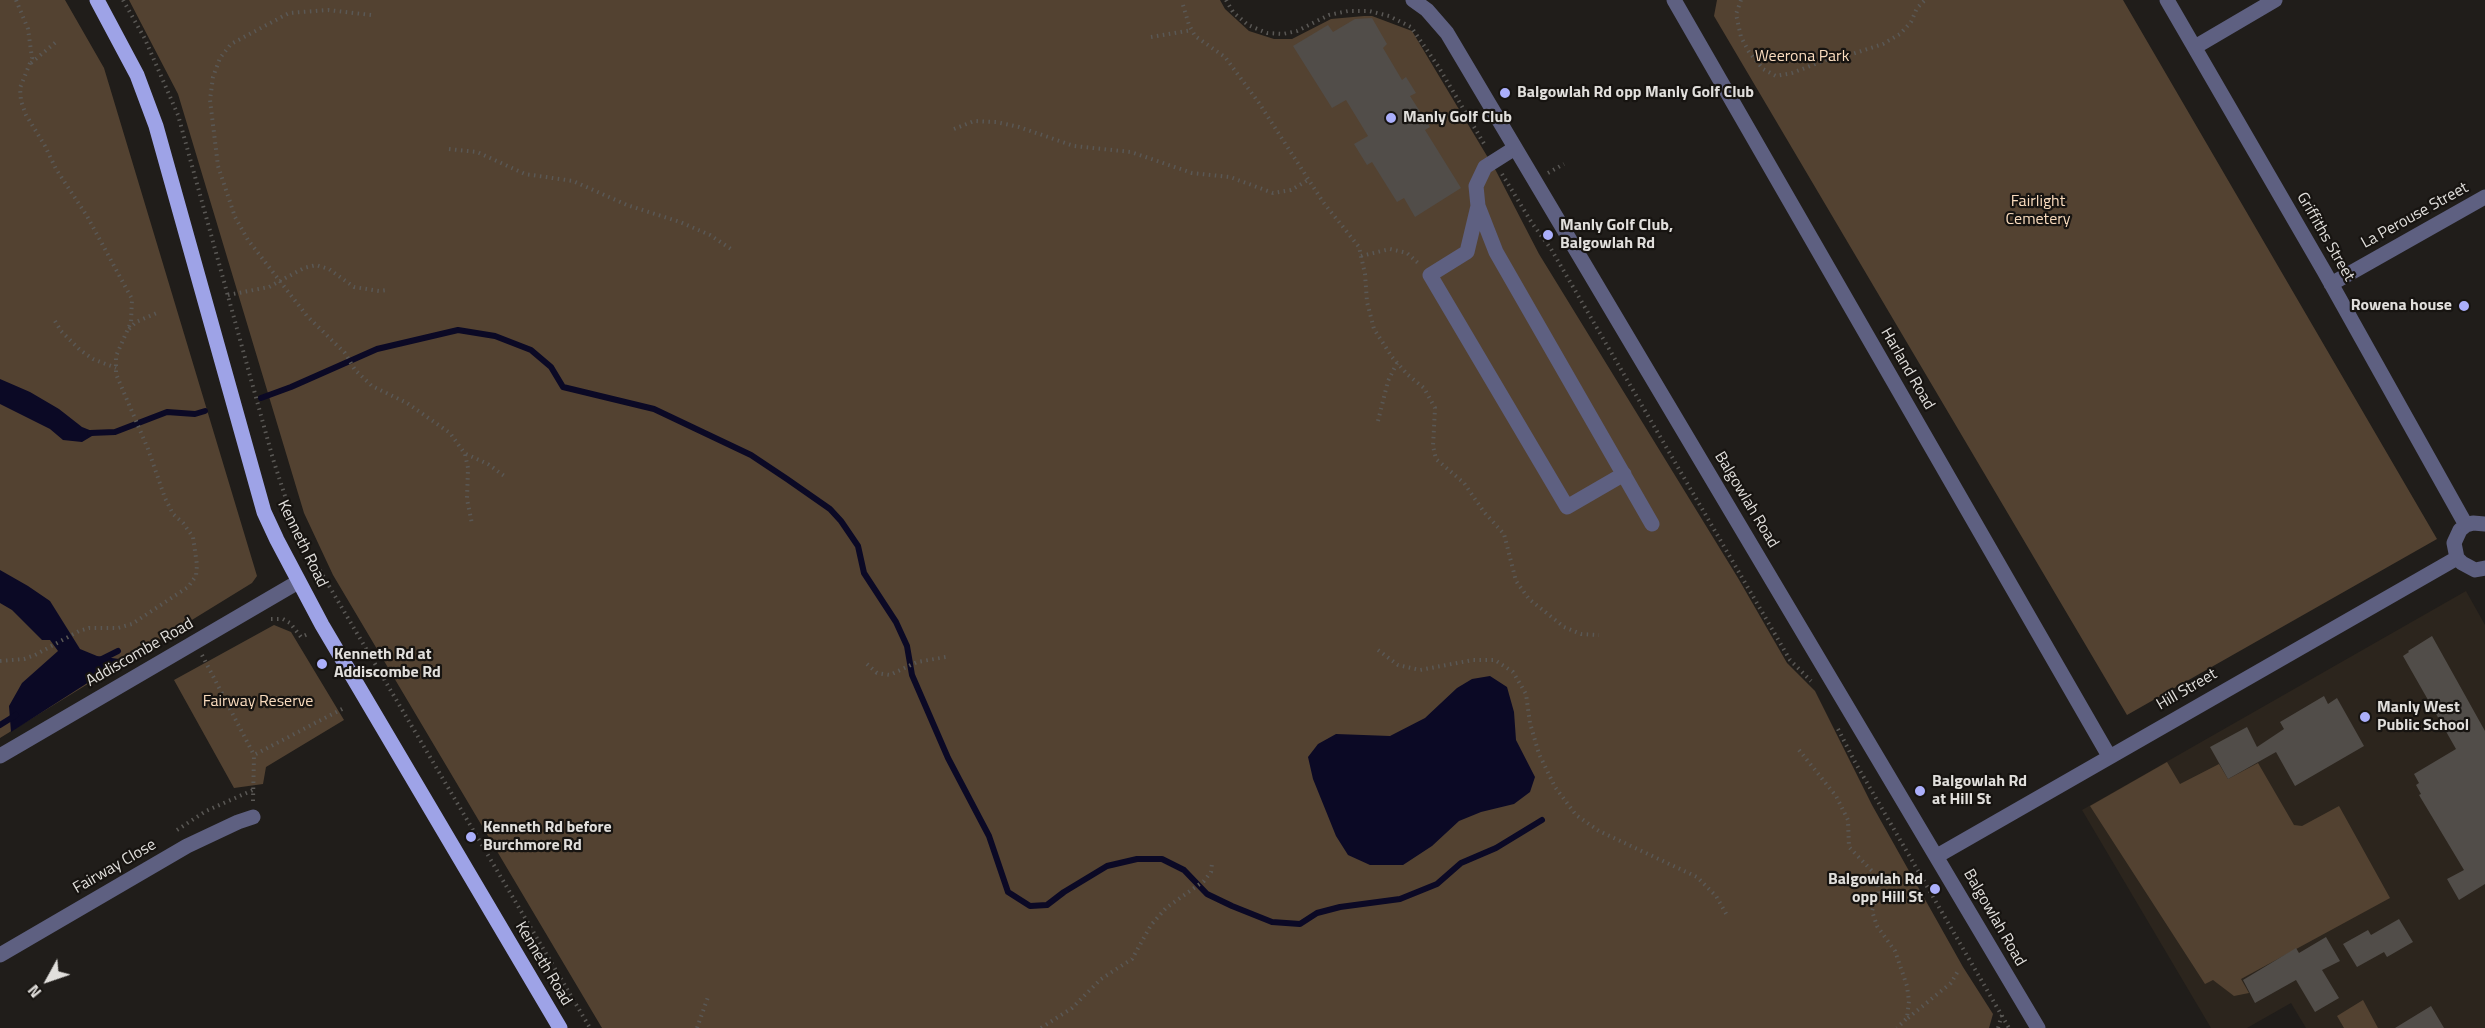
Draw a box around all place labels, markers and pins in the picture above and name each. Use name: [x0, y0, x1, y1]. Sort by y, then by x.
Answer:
place label: Balgowlah Rd opp Manly Golf Club: [1517, 83, 1754, 103]
marker: Balgowlah Rd opp Manly Golf Club: [1498, 86, 1512, 100]
place label: Manly Golf Club: [1403, 108, 1512, 128]
marker: Manly Golf Club: [1384, 111, 1398, 125]
place label: Manly Golf Club, Balgowlah Rd: [1560, 216, 1673, 254]
marker: Manly Golf Club, Balgowlah Rd: [1541, 228, 1555, 242]
place label: Rowena house: [2351, 296, 2452, 316]
marker: Rowena house: [2457, 299, 2471, 313]
place label: Kenneth Rd at Addiscombe Rd: [334, 645, 441, 683]
marker: Kenneth Rd at Addiscombe Rd: [315, 657, 329, 671]
place label: Manly West Public School: [2377, 698, 2469, 736]
marker: Manly West Public School: [2358, 710, 2372, 724]
place label: Balgowlah Rd at Hill St: [1932, 772, 2027, 810]
marker: Balgowlah Rd at Hill St: [1913, 784, 1927, 798]
place label: Kenneth Rd before Burchmore Rd: [483, 818, 612, 856]
marker: Kenneth Rd before Burchmore Rd: [464, 830, 478, 844]
place label: Balgowlah Rd opp Hill St: [1828, 870, 1923, 908]
marker: Balgowlah Rd opp Hill St: [1928, 882, 1942, 896]

